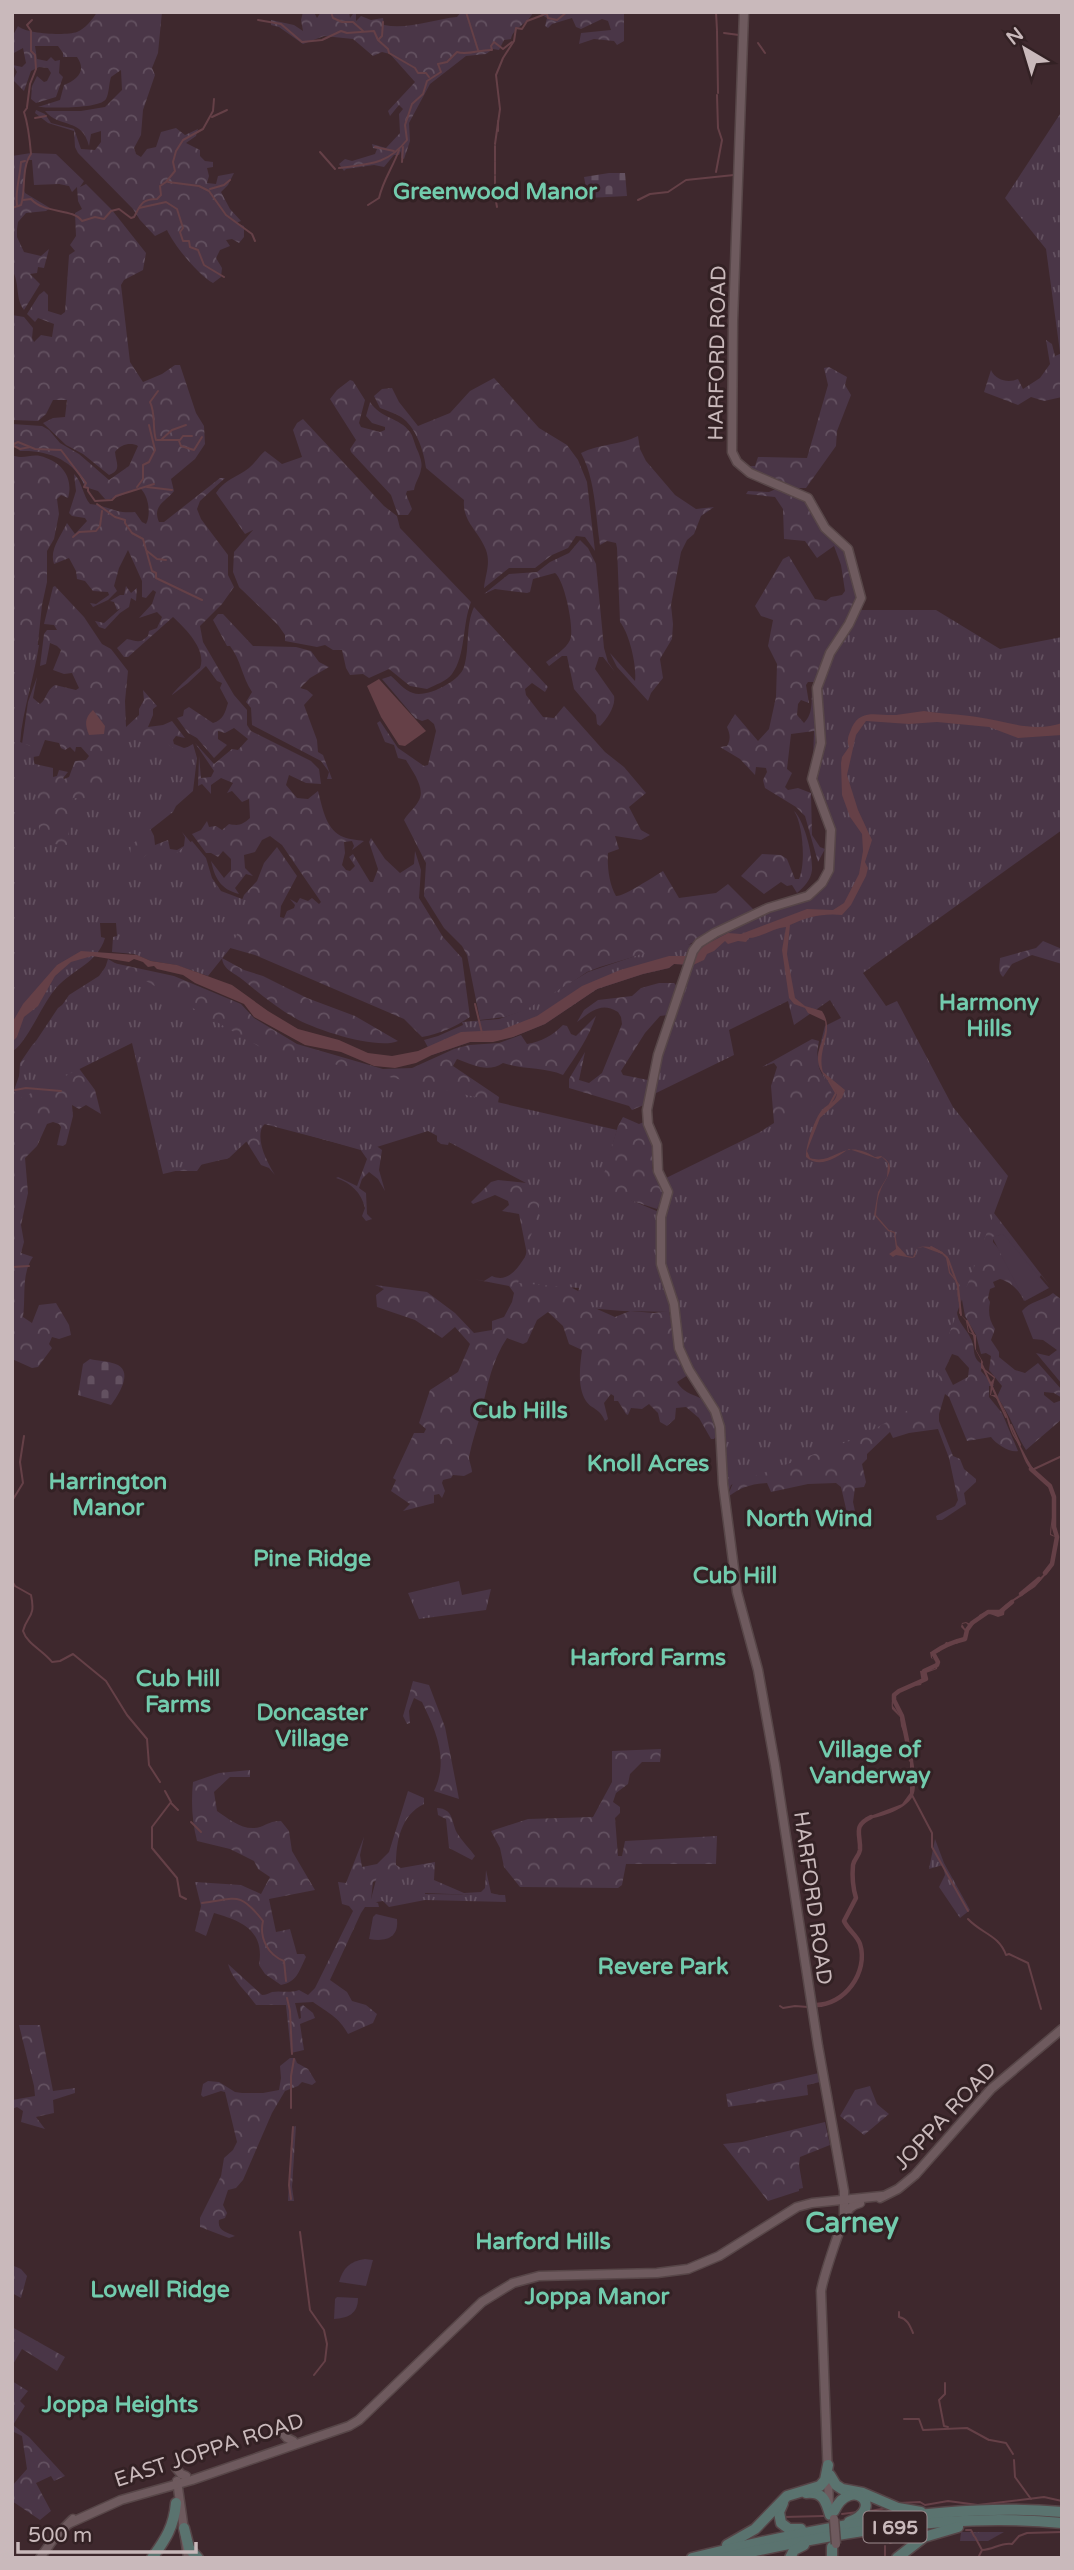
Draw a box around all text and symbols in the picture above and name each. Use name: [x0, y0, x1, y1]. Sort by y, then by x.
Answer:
north arrow: [990, 14, 1060, 84]
text: N: [1002, 23, 1028, 50]
district label: Greenwood Manor: [393, 178, 598, 206]
street label: HARFORD ROAD: [703, 265, 732, 441]
district label: Harmony Hills: [939, 989, 1040, 1043]
district label: Cub Hills: [472, 1397, 568, 1425]
district label: Knoll Acres: [587, 1450, 709, 1478]
district label: Harrington Manor: [49, 1468, 167, 1522]
district label: North Wind: [746, 1505, 872, 1533]
district label: Pine Ridge: [253, 1545, 371, 1573]
district label: Cub Hill: [693, 1562, 777, 1590]
district label: Harford Farms: [570, 1644, 726, 1672]
district label: Cub Hill Farms: [136, 1665, 220, 1719]
district label: Doncaster Village: [256, 1699, 369, 1753]
district label: Village of Vanderway: [809, 1736, 931, 1790]
street label: HARFORD ROAD: [788, 1810, 837, 1987]
district label: Revere Park: [598, 1953, 729, 1981]
street label: JOPPA ROAD: [889, 2057, 1002, 2175]
district label: Carney: [805, 2206, 899, 2240]
district label: Harford Hills: [475, 2228, 611, 2256]
district label: Lowell Ridge: [90, 2276, 230, 2304]
district label: Joppa Manor: [524, 2283, 670, 2311]
district label: Joppa Heights: [41, 2391, 198, 2419]
street label: EAST JOPPA ROAD: [111, 2408, 307, 2493]
scale bar: [18, 2510, 196, 2554]
road number: I 695: [864, 2512, 926, 2542]
text: 500 m: [28, 2523, 92, 2548]

